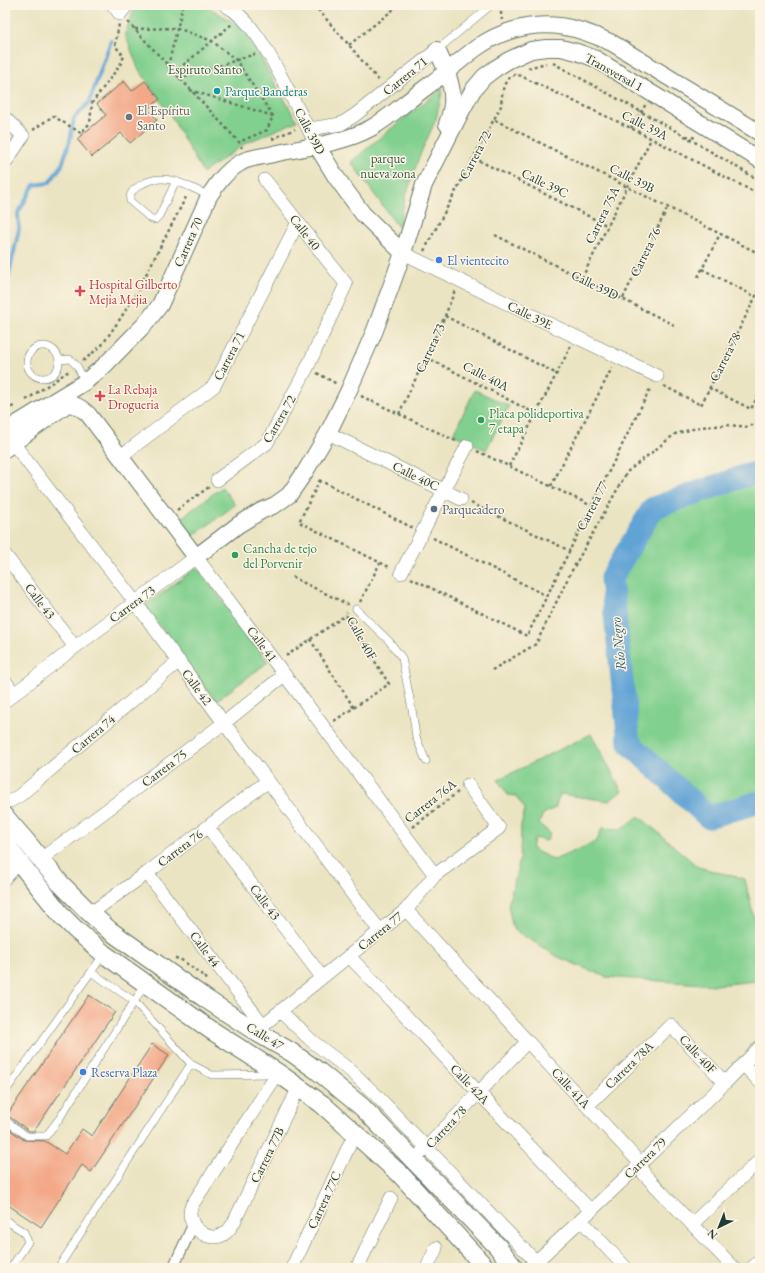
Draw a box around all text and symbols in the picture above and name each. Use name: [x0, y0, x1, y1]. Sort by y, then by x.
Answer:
street label: Transversal 1: [582, 49, 646, 95]
street label: Carrera 71: [379, 53, 431, 99]
park label: Espiruto Santo: [168, 61, 242, 78]
place label: Parque Banderas: [225, 83, 307, 100]
marker: Parque Banderas: [212, 86, 222, 96]
place label: El Espíritu Santo: [137, 102, 190, 134]
street label: Calle 39D: [291, 105, 329, 158]
street label: Calle 39A: [619, 106, 672, 144]
marker: El Espíritu Santo: [124, 112, 134, 122]
street label: Carrera 72: [455, 127, 495, 182]
park label: parque nueva zona: [360, 150, 417, 182]
street label: Calle 39B: [607, 159, 658, 197]
street label: Calle 39C: [519, 164, 571, 202]
street label: Carrera 75A: [581, 183, 624, 246]
street label: Calle 40: [286, 211, 324, 253]
street label: Carrera 70: [170, 214, 206, 270]
street label: Carrera 76: [626, 225, 664, 279]
place label: El vientecito: [447, 252, 509, 269]
marker: El vientecito: [434, 255, 444, 265]
street label: Calle 39D: [569, 266, 622, 304]
place label: Hospital Gilberto Mejia Mejia: [89, 276, 178, 308]
marker: Hospital Gilberto Mejia Mejia: [74, 285, 86, 297]
street label: Calle 39E: [505, 297, 555, 333]
street label: Carrera 73: [411, 320, 449, 376]
street label: Carrera 71: [209, 329, 249, 383]
street label: Carrera 78: [705, 330, 745, 384]
street label: Calle 40A: [460, 357, 513, 395]
place label: La Rebaja Drogueria: [108, 381, 160, 413]
marker: La Rebaja Drogueria: [95, 391, 105, 401]
street label: Carrera 72: [258, 391, 300, 446]
place label: Placa polideportiva 7 etapa: [489, 405, 585, 437]
marker: Placa polideportiva 7 etapa: [476, 415, 486, 425]
street label: Calle 40C: [390, 457, 442, 495]
street label: Carrera 77: [572, 478, 612, 533]
place label: Parqueadero: [442, 501, 504, 518]
marker: Parqueadero: [429, 504, 439, 514]
place label: Cancha de tejo del Porvenir: [243, 540, 317, 572]
marker: Cancha de tejo del Porvenir: [230, 550, 240, 560]
street label: Calle 43: [21, 580, 59, 622]
street label: Carrera 73: [106, 582, 158, 626]
street label: Calle 40F: [343, 613, 381, 663]
water label: Río Negro: [606, 616, 630, 672]
street label: Calle 41: [243, 623, 281, 665]
street label: Calle 42: [178, 665, 216, 709]
street label: Carrera 74: [67, 710, 119, 757]
street label: Carrera 75: [138, 745, 190, 791]
street label: Carrera 76A: [400, 775, 460, 827]
street label: Carrera 76: [154, 825, 206, 871]
street label: Calle 43: [246, 881, 284, 923]
street label: Carrera 77: [354, 907, 406, 954]
street label: Calle 44: [186, 928, 225, 971]
street label: Calle 47: [243, 1018, 288, 1054]
street label: Calle 40F: [676, 1031, 721, 1077]
street label: Carrera 78A: [601, 1037, 658, 1093]
street label: Calle 42A: [447, 1060, 494, 1109]
place label: Reserva Plaza: [91, 1064, 158, 1081]
street label: Calle 41A: [548, 1064, 595, 1113]
marker: Reserva Plaza: [78, 1067, 88, 1077]
street label: Carrera 78: [422, 1102, 470, 1152]
street label: Carrera 77B: [246, 1124, 288, 1186]
street label: Carrera 79: [620, 1133, 670, 1182]
street label: Carrera 77C: [303, 1168, 345, 1232]
north arrow: [699, 1207, 739, 1247]
text: N: [704, 1226, 720, 1242]

